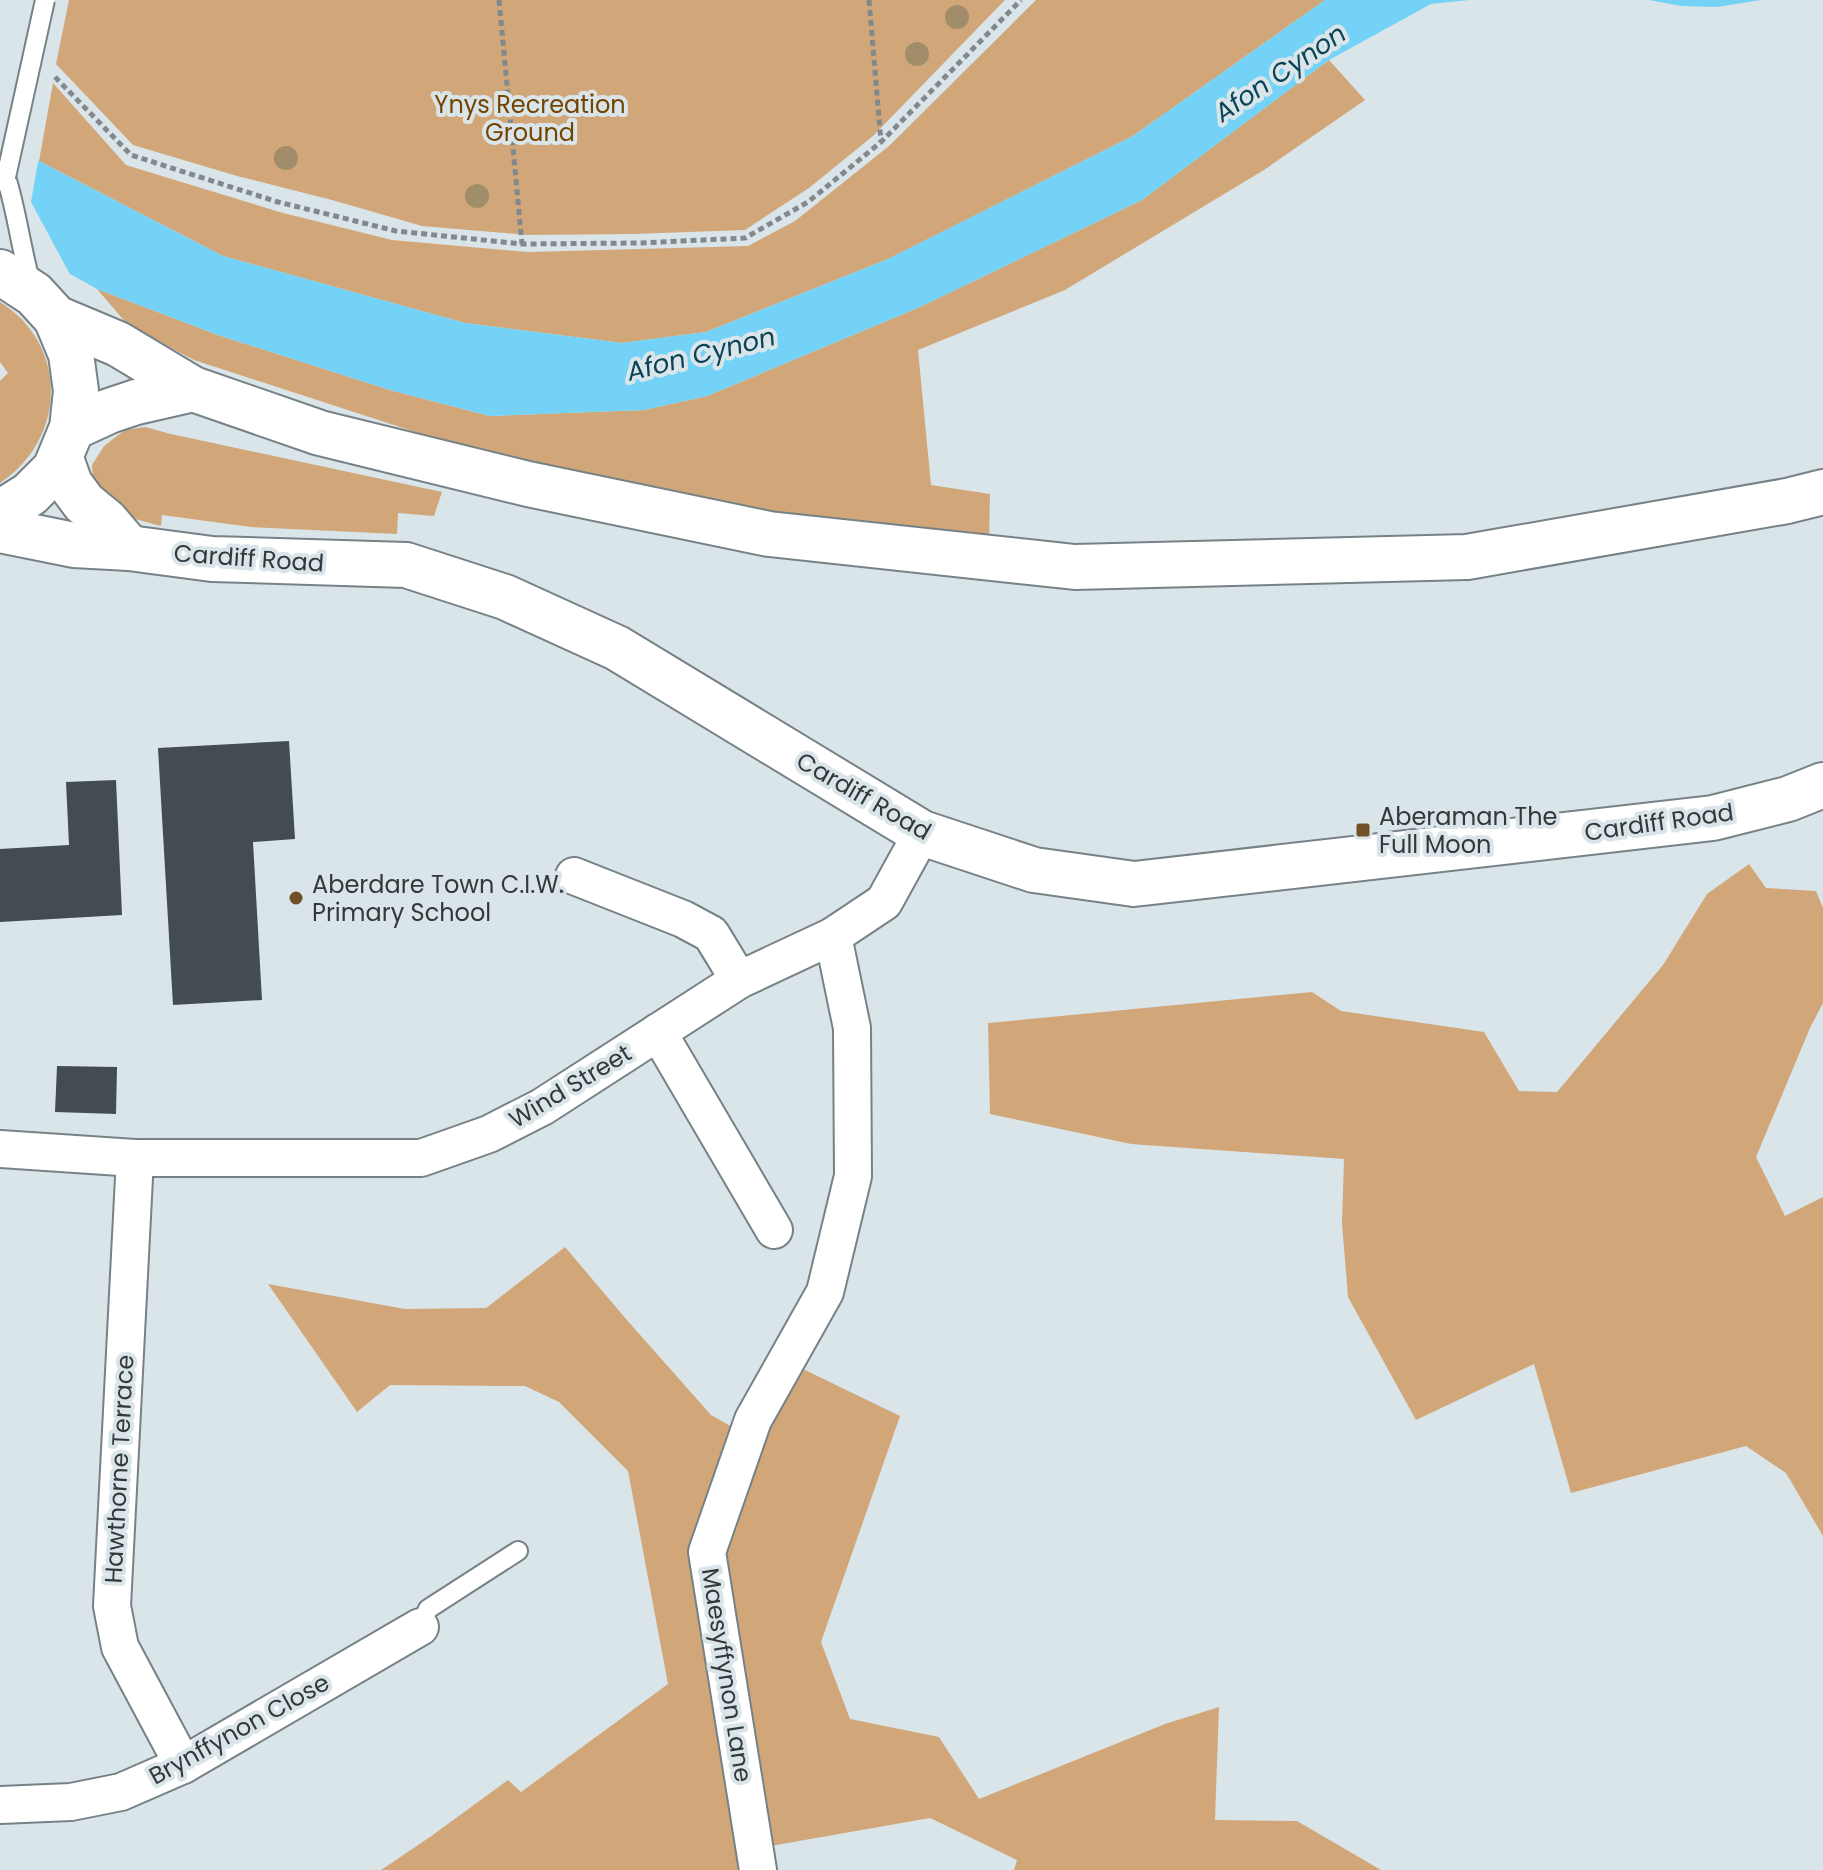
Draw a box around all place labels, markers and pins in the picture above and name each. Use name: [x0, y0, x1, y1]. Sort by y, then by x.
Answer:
place label: Aberaman The Full Moon: [1379, 800, 1557, 861]
marker: Aberaman The Full Moon: [1354, 821, 1372, 839]
place label: Aberdare Town C.I.W. Primary School: [312, 868, 564, 929]
marker: Aberdare Town C.I.W. Primary School: [287, 889, 305, 907]

